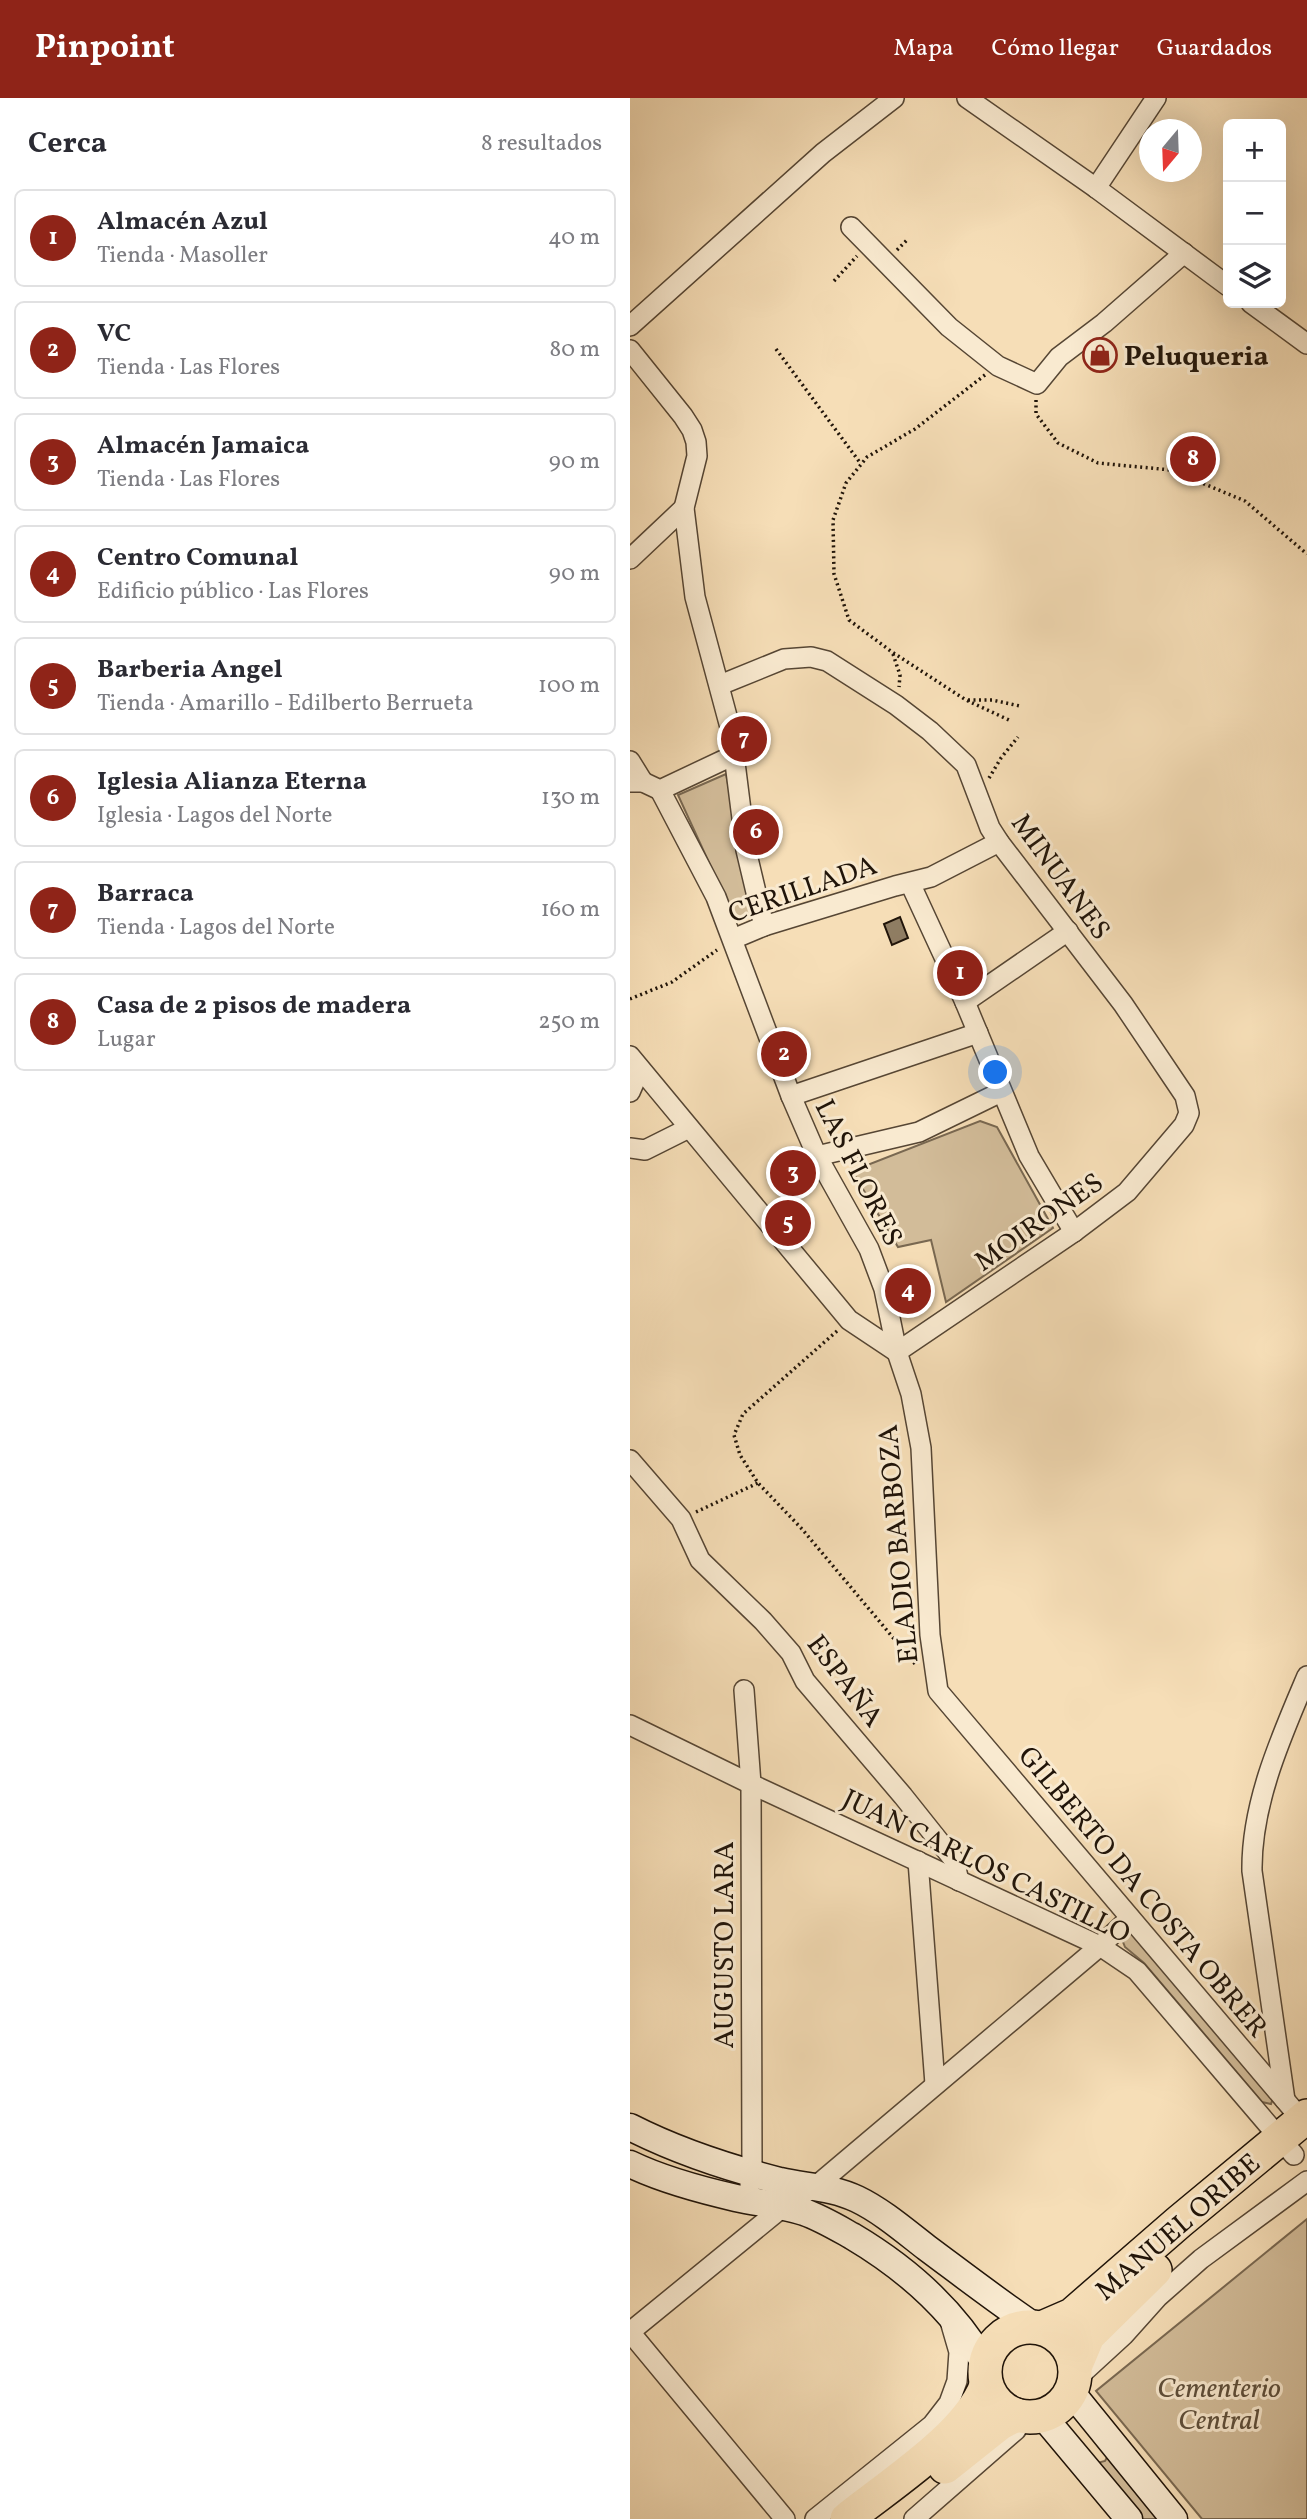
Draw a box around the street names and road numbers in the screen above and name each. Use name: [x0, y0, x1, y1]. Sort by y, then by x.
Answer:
street label: MINUANES: [1001, 806, 1119, 949]
street label: CERILLADA: [723, 847, 883, 934]
street label: LAS FLORES: [804, 1093, 911, 1253]
street label: MOIRONES: [967, 1164, 1112, 1282]
street label: ELADIO BARBOZA: [870, 1423, 929, 1665]
street label: ESPAÑA: [796, 1627, 892, 1736]
street label: GILBERTO DA COSTA OBRER: [1008, 1738, 1276, 2047]
street label: JUAN CARLOS CASTILLO: [835, 1780, 1136, 1954]
street label: AUGUSTO LARA: [706, 1841, 745, 2049]
street label: MANUEL ORIBE: [1088, 2145, 1270, 2311]

